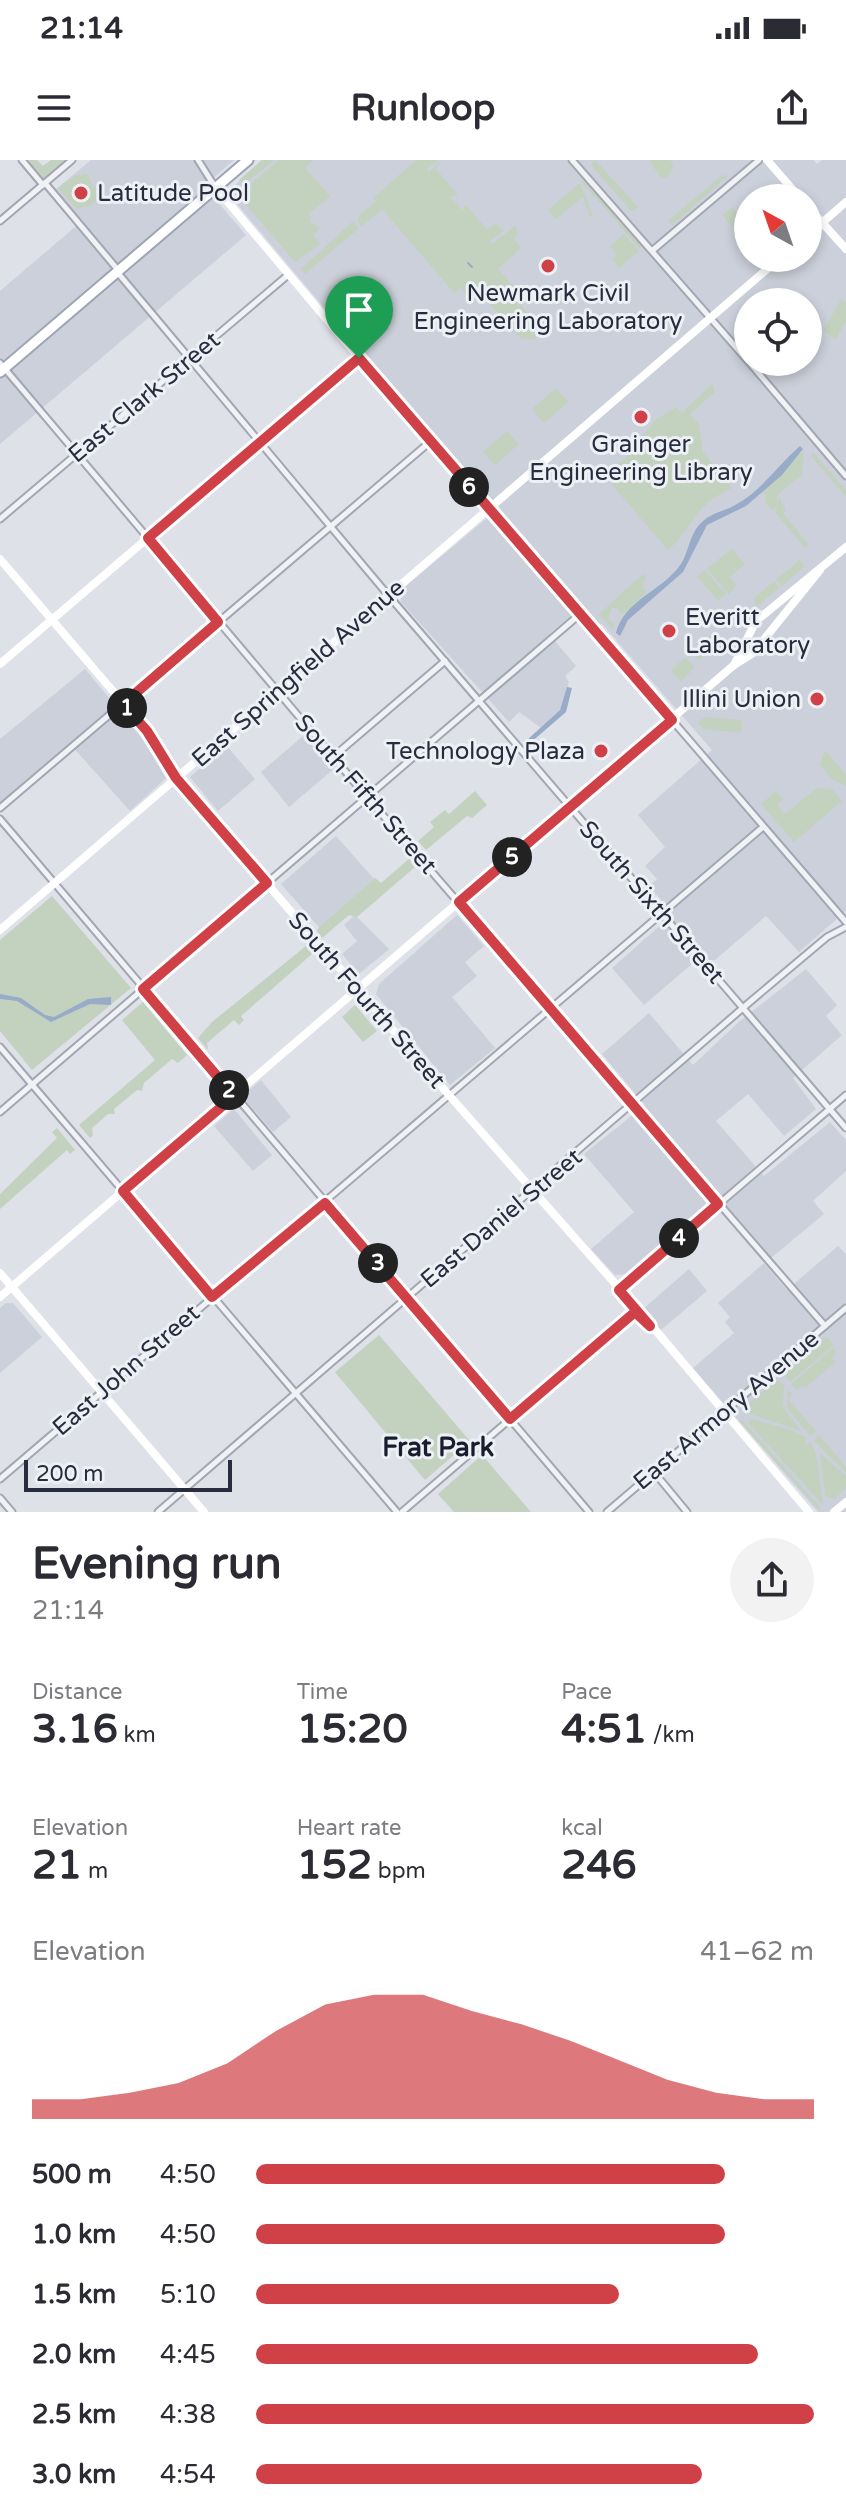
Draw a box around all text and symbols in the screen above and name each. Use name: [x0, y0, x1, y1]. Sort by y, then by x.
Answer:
text: 21:14: [40, 10, 123, 47]
icon: menu: [32, 86, 76, 130]
icon: share: [770, 86, 814, 130]
text: Runloop: [351, 87, 495, 130]
place label: Latitude Pool: [97, 179, 249, 208]
marker: Latitude Pool: [72, 184, 90, 202]
north arrow: [734, 184, 822, 272]
map controls: [734, 184, 822, 376]
marker: Newmark Civil Engineering Laboratory: [539, 257, 557, 275]
pin: [325, 276, 393, 358]
place label: Newmark Civil Engineering Laboratory: [414, 279, 683, 336]
icon: arrive: [337, 288, 381, 332]
button: locate: [734, 288, 822, 376]
street label: East Clark Street: [63, 326, 226, 469]
marker: Grainger Engineering Library: [632, 408, 650, 426]
place label: Grainger Engineering Library: [529, 430, 753, 487]
pin: 6: [449, 467, 489, 507]
text: 6: [462, 474, 476, 500]
street label: East Springfield Avenue: [186, 573, 411, 774]
place label: Everitt Laboratory: [685, 603, 810, 660]
marker: Everitt Laboratory: [660, 622, 678, 640]
place label: Illini Union: [682, 685, 801, 714]
pin: 1: [107, 688, 147, 728]
marker: Illini Union: [808, 690, 826, 708]
text: 1: [120, 695, 134, 721]
street label: South Fifth Street: [288, 709, 443, 880]
place label: Technology Plaza: [386, 737, 585, 766]
marker: Technology Plaza: [592, 742, 610, 760]
street label: South Sixth Street: [573, 815, 730, 990]
pin: 5: [492, 837, 532, 877]
text: 5: [505, 844, 519, 870]
street label: South Fourth Street: [282, 906, 451, 1095]
pin: 2: [209, 1070, 249, 1110]
text: 2: [222, 1077, 236, 1103]
street label: East Daniel Street: [415, 1142, 588, 1294]
pin: 4: [659, 1218, 699, 1258]
text: 4: [672, 1225, 686, 1251]
pin: 3: [358, 1243, 398, 1283]
text: 3: [371, 1250, 385, 1276]
street label: East John Street: [47, 1299, 206, 1442]
street label: East Armory Avenue: [628, 1324, 825, 1496]
district label: Frat Park: [382, 1432, 494, 1463]
scale bar: [24, 1456, 232, 1492]
text: 200 m: [36, 1461, 103, 1487]
text: Evening run: [32, 1538, 281, 1591]
button: share: [730, 1538, 814, 1622]
text: 21:14: [32, 1595, 104, 1626]
text: Distance: [32, 1679, 123, 1705]
text: Time: [297, 1679, 348, 1705]
text: Pace: [561, 1679, 612, 1705]
text: 3.16: [32, 1705, 118, 1753]
text: 15:20: [297, 1705, 408, 1753]
text: 4:51: [561, 1705, 647, 1753]
text: km: [118, 1722, 156, 1748]
text: /km: [647, 1722, 695, 1748]
text: Elevation: [32, 1815, 128, 1841]
text: Heart rate: [297, 1815, 402, 1841]
text: kcal: [561, 1815, 603, 1841]
text: 21: [32, 1841, 82, 1889]
text: 152: [297, 1841, 372, 1889]
text: 246: [561, 1841, 637, 1889]
text: m: [82, 1858, 108, 1884]
text: bpm: [372, 1858, 426, 1884]
text: Elevation: [32, 1936, 146, 1967]
text: 41–62 m: [700, 1936, 814, 1967]
text: 500 m: [32, 2159, 112, 2190]
text: 4:50: [160, 2159, 216, 2190]
text: 1.0 km: [32, 2219, 116, 2250]
text: 4:50: [160, 2219, 216, 2250]
text: 1.5 km: [32, 2279, 116, 2310]
text: 5:10: [160, 2279, 216, 2310]
text: 2.0 km: [32, 2339, 116, 2370]
text: 4:45: [160, 2339, 216, 2370]
text: 2.5 km: [32, 2399, 116, 2430]
text: 4:38: [160, 2399, 216, 2430]
text: 3.0 km: [32, 2459, 116, 2490]
text: 4:54: [160, 2459, 216, 2490]

